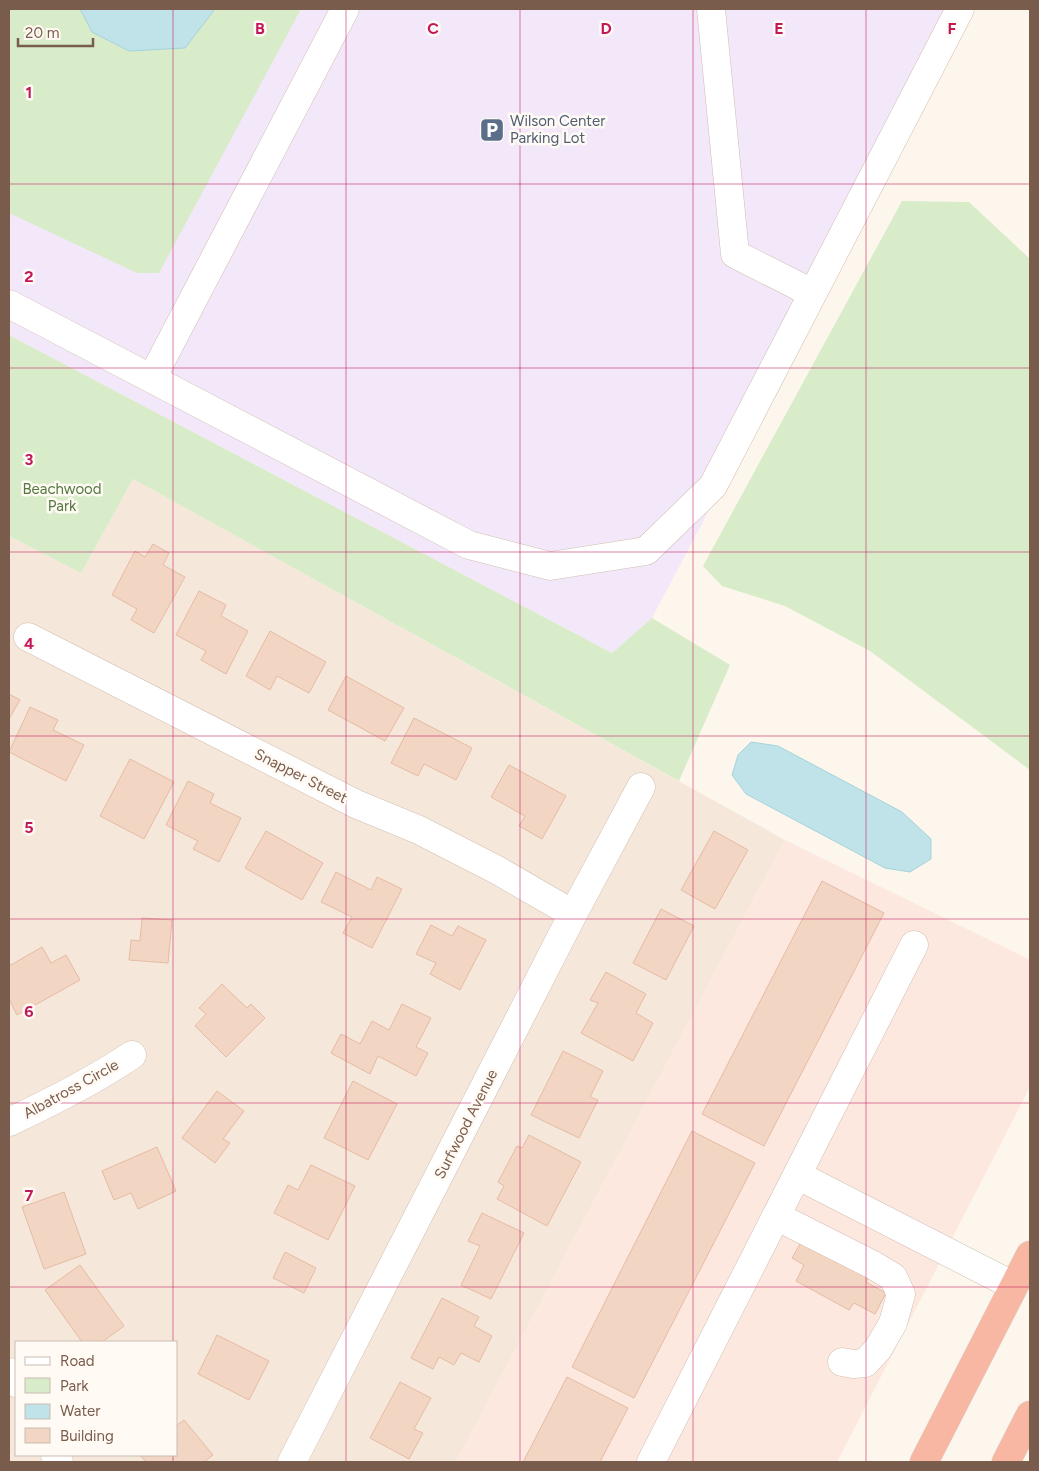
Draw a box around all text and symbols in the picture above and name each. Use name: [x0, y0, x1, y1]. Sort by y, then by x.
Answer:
scale bar: [18, 15, 92, 47]
text: B: [255, 19, 265, 38]
text: C: [427, 19, 439, 38]
text: D: [600, 19, 612, 38]
text: E: [774, 19, 784, 38]
text: F: [948, 19, 957, 38]
text: 20 m: [25, 24, 59, 42]
text: 1: [26, 83, 32, 102]
place label: Wilson Center Parking Lot: [510, 112, 605, 147]
parking icon: Wilson Center Parking Lot: [479, 117, 505, 143]
text: 2: [24, 267, 34, 286]
text: 3: [25, 450, 34, 469]
park label: Beachwood Park: [22, 480, 102, 515]
text: 4: [24, 634, 34, 653]
street label: Snapper Street: [252, 745, 351, 807]
text: 5: [24, 818, 34, 837]
text: 6: [24, 1002, 34, 1021]
street label: Albatross Circle: [20, 1055, 122, 1123]
street label: Surfwood Avenue: [431, 1066, 501, 1182]
text: 7: [25, 1186, 34, 1205]
legend: [15, 1341, 178, 1456]
text: Road: [60, 1352, 95, 1370]
text: Park: [60, 1377, 89, 1395]
text: Water: [60, 1402, 100, 1420]
text: Building: [60, 1427, 114, 1445]

